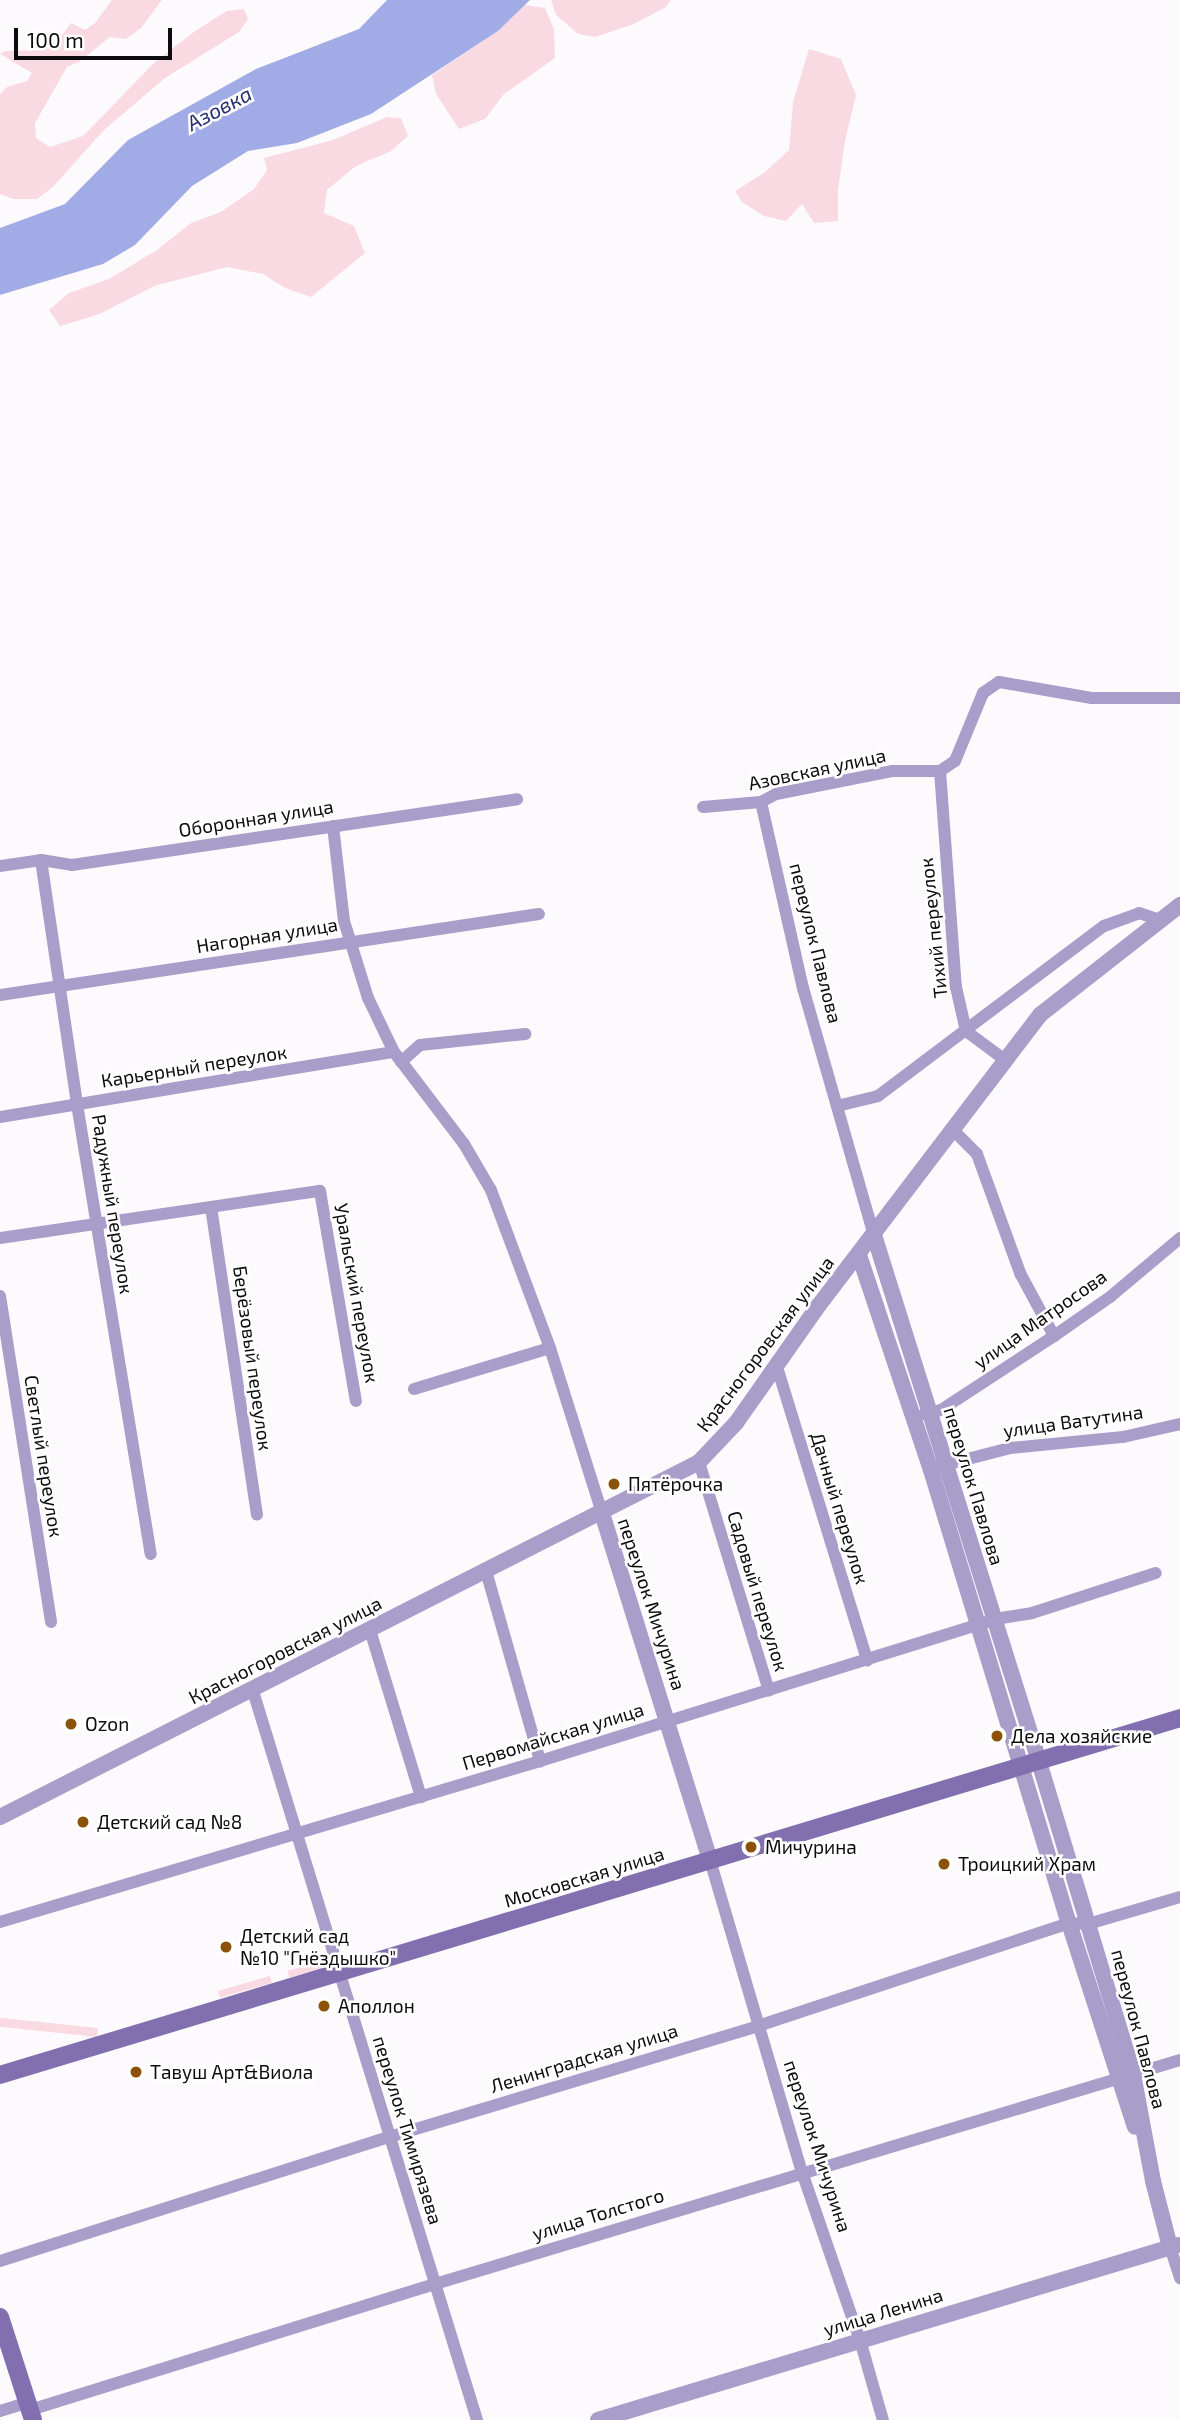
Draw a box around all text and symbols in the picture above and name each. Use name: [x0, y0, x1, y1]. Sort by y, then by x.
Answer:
scale bar: [18, 14, 175, 58]
text: 100 m: [27, 27, 84, 52]
water label: Азовка: [182, 80, 256, 136]
street label: Азовская улица: [746, 743, 888, 795]
street label: Оборонная улица: [177, 794, 335, 842]
street label: Тихий переулок: [914, 857, 952, 999]
street label: переулок Павлова: [785, 861, 847, 1025]
street label: Нагорная улица: [195, 913, 339, 957]
street label: Карьерный переулок: [99, 1040, 289, 1092]
street label: Радужный переулок: [88, 1113, 138, 1295]
street label: Уральский переулок: [330, 1201, 384, 1385]
street label: Красногоровская улица: [692, 1252, 838, 1436]
street label: Берёзовый переулок: [229, 1264, 277, 1452]
street label: улица Матросова: [969, 1265, 1111, 1373]
street label: Светлый переулок: [20, 1373, 68, 1539]
street label: улица Ватутина: [1002, 1400, 1144, 1442]
street label: переулок Павлова: [939, 1404, 1009, 1568]
street label: Дачный переулок: [806, 1429, 874, 1587]
place label: Пятёрочка: [628, 1473, 723, 1495]
marker: Пятёрочка: [606, 1476, 622, 1492]
street label: Садовый переулок: [723, 1508, 793, 1674]
street label: переулок Мичурина: [613, 1515, 691, 1693]
street label: Красногоровская улица: [185, 1591, 385, 1709]
street label: Первомайская улица: [459, 1697, 647, 1775]
place label: Ozon: [85, 1713, 129, 1735]
marker: Ozon: [63, 1716, 79, 1732]
place label: Дела хозяйские: [1011, 1725, 1152, 1747]
marker: Дела хозяйские: [989, 1728, 1005, 1744]
place label: Детский сад №8: [97, 1811, 242, 1833]
marker: Детский сад №8: [75, 1814, 91, 1830]
place label: Мичурина: [765, 1836, 857, 1858]
marker: Мичурина: [743, 1839, 759, 1855]
street label: Московская улица: [501, 1842, 667, 1912]
place label: Троицкий Храм: [958, 1853, 1096, 1875]
marker: Троицкий Храм: [936, 1856, 952, 1872]
place label: Детский сад №10 "Гнёздышко": [240, 1925, 396, 1969]
marker: Детский сад №10 "Гнёздышко": [218, 1939, 234, 1955]
street label: переулок Павлова: [1107, 1947, 1171, 2111]
place label: Аполлон: [338, 1995, 415, 2017]
marker: Аполлон: [316, 1998, 332, 2014]
street label: Ленинградская улица: [487, 2019, 681, 2097]
street label: переулок Тимирязева: [368, 2033, 448, 2227]
street label: переулок Мичурина: [779, 2057, 857, 2235]
place label: Тавуш Арт&Виола: [150, 2061, 313, 2083]
marker: Тавуш Арт&Виола: [128, 2064, 144, 2080]
street label: улица Толстого: [529, 2183, 667, 2245]
street label: улица Ленина: [821, 2283, 945, 2341]

